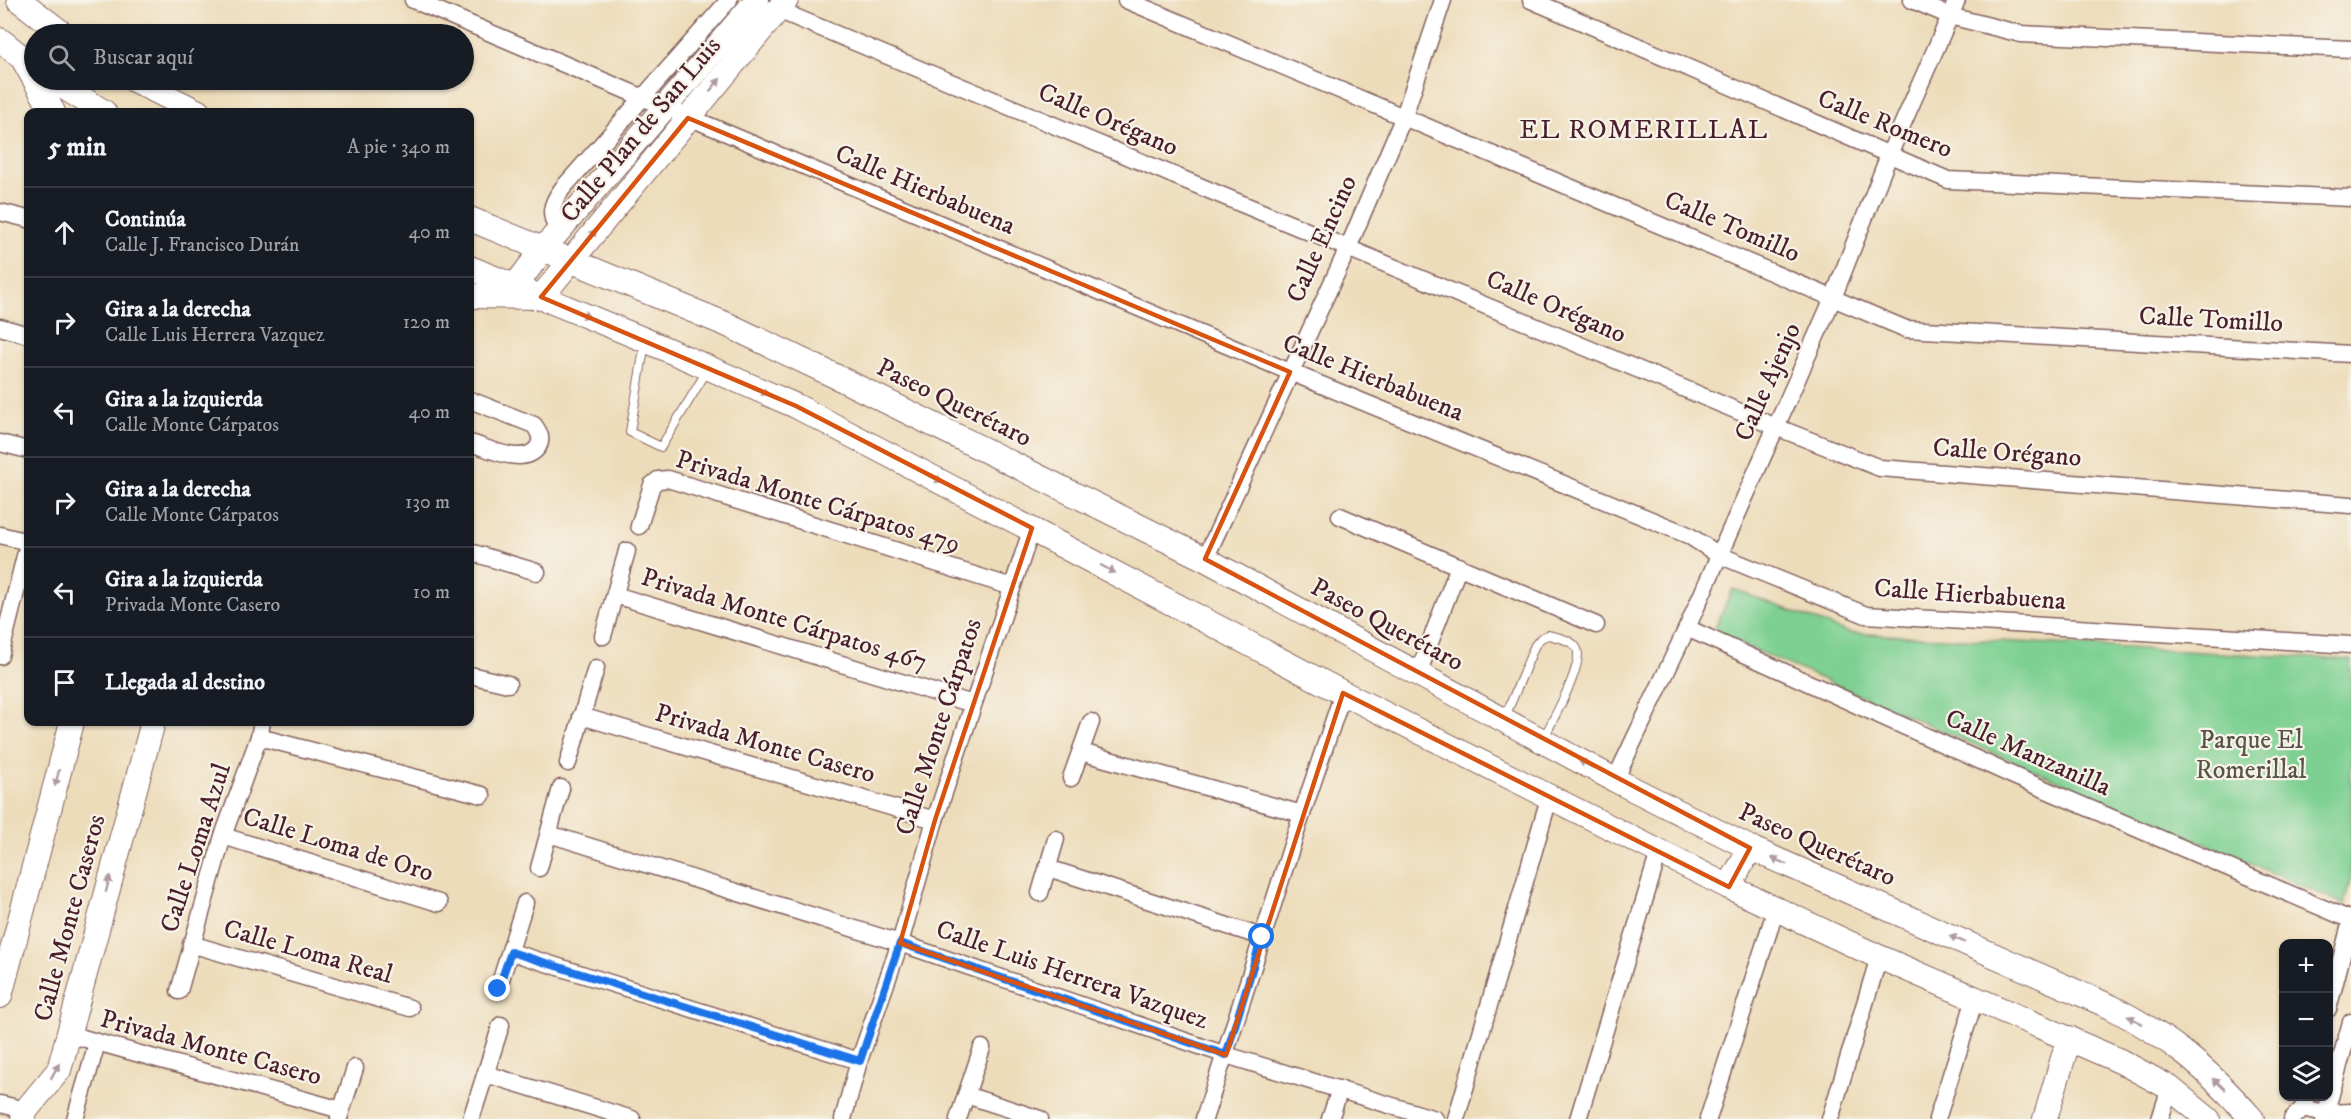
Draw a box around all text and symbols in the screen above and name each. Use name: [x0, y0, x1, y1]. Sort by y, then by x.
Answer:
search box: [24, 24, 474, 90]
street label: Calle Plan de San Luis: [553, 30, 729, 230]
icon: search: [45, 41, 78, 74]
text: Buscar aquí: [93, 44, 193, 71]
street label: Calle Orégano: [1033, 76, 1183, 164]
one-way arrow: [708, 78, 721, 93]
street label: Calle Romero: [1813, 82, 1957, 166]
district label: EL ROMERILLAL: [1519, 113, 1769, 147]
text: 5 min: [48, 131, 106, 164]
text: A pie · 340 m: [347, 135, 450, 160]
street label: Calle Hierbabuena: [830, 137, 1020, 243]
street label: Calle Encino: [1279, 170, 1365, 308]
street label: Calle Tomillo: [1659, 184, 1805, 270]
text: Continúa: [105, 206, 186, 233]
icon: ahead: [48, 216, 81, 249]
text: 40 m: [408, 220, 450, 245]
one-way arrow: [584, 229, 597, 244]
text: Calle J. Francisco Durán: [105, 233, 300, 258]
street label: Calle Orégano: [1481, 263, 1631, 351]
text: Gira a la derecha: [105, 296, 251, 323]
street label: Calle Tomillo: [2138, 300, 2284, 340]
icon: right: [48, 306, 81, 339]
text: 120 m: [403, 310, 450, 335]
one-way arrow: [573, 310, 591, 319]
street label: Calle Ajenjo: [1727, 318, 1809, 446]
text: Calle Luis Herrera Vazquez: [105, 323, 325, 348]
street label: Calle Hierbabuena: [1278, 327, 1468, 429]
street label: Paseo Querétaro: [871, 351, 1037, 455]
text: Gira a la izquierda: [105, 386, 263, 413]
one-way arrow: [753, 386, 770, 395]
icon: left: [48, 396, 81, 429]
text: 40 m: [408, 400, 450, 425]
text: Calle Monte Cárpatos: [105, 413, 279, 438]
street label: Calle Orégano: [1932, 431, 2082, 475]
street label: Privada Monte Cárpatos 479: [672, 443, 964, 561]
one-way arrow: [927, 473, 944, 483]
text: Gira a la derecha: [105, 476, 251, 503]
icon: right: [48, 486, 81, 519]
text: 130 m: [405, 490, 450, 515]
text: Calle Monte Cárpatos: [105, 503, 279, 528]
street label: Privada Monte Cárpatos 467: [637, 561, 931, 679]
one-way arrow: [1100, 564, 1117, 574]
text: Gira a la izquierda: [105, 566, 263, 593]
street label: Paseo Querétaro: [1305, 571, 1469, 679]
street label: Calle Hierbabuena: [1873, 572, 2067, 618]
icon: left: [48, 576, 81, 609]
text: 10 m: [413, 580, 450, 605]
text: Privada Monte Casero: [105, 593, 280, 618]
street label: Calle Monte Cárpatos: [888, 614, 990, 840]
icon: arrive: [48, 666, 81, 699]
text: Llegada al destino: [105, 669, 265, 696]
street label: Privada Monte Casero: [651, 697, 879, 791]
street label: Calle Manzanilla: [1940, 702, 2116, 804]
park label: Parque El Romerillal: [2196, 724, 2307, 787]
street label: Calle Loma Azul: [153, 759, 239, 937]
one-way arrow: [1577, 759, 1594, 769]
one-way arrow: [52, 769, 61, 787]
street label: Paseo Querétaro: [1733, 796, 1901, 894]
street label: Calle Loma de Oro: [239, 800, 437, 890]
street label: Calle Monte Caseros: [26, 811, 114, 1025]
one-way arrow: [1770, 856, 1787, 865]
one-way arrow: [104, 875, 114, 893]
street label: Calle Loma Real: [220, 912, 397, 992]
street label: Calle Luis Herrera Vazquez: [932, 913, 1212, 1037]
route start: [1248, 923, 1274, 949]
one-way arrow: [1949, 935, 1966, 944]
map controls: [2279, 939, 2333, 1101]
button: +: [2279, 939, 2333, 993]
route end: [484, 975, 510, 1001]
button: −: [2279, 993, 2333, 1047]
street label: Privada Monte Casero: [97, 1003, 325, 1093]
one-way arrow: [2126, 1015, 2144, 1025]
button: layers: [2279, 1047, 2333, 1101]
one-way arrow: [50, 1063, 61, 1079]
one-way arrow: [2212, 1077, 2227, 1091]

